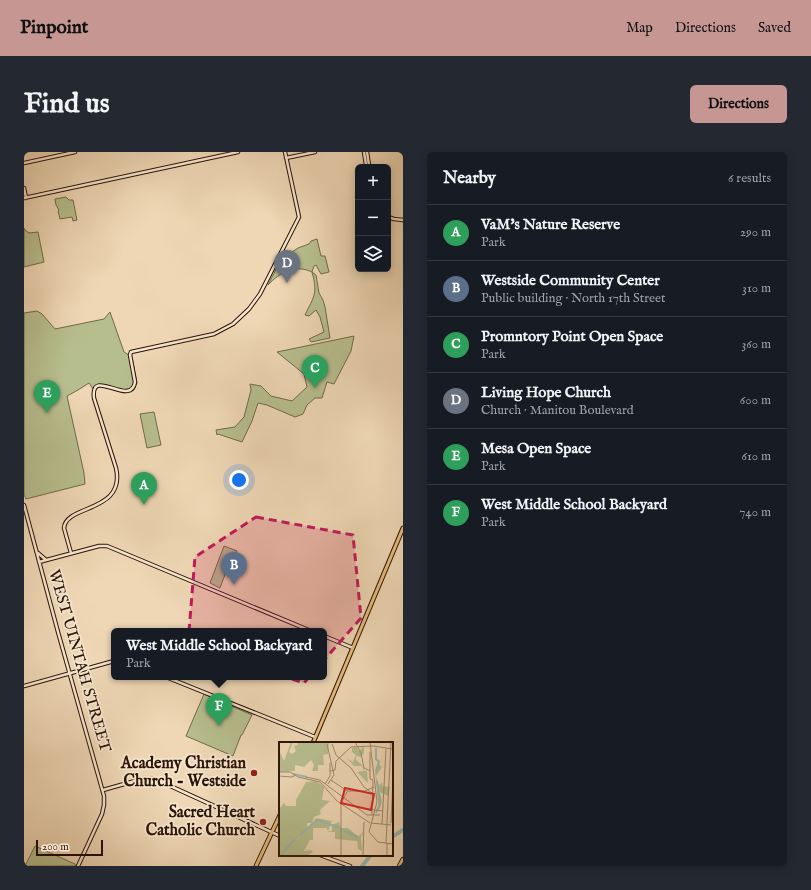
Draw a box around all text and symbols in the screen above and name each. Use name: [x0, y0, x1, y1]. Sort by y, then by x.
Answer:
text: Pinpoint: [20, 16, 88, 40]
text: Map: [626, 19, 653, 37]
text: Directions: [675, 19, 736, 37]
text: Saved: [758, 19, 791, 37]
button: Directions: [690, 85, 787, 123]
text: Find us: [24, 87, 110, 122]
map controls: [355, 164, 391, 272]
button: +: [355, 164, 391, 200]
text: Nearby: [443, 168, 496, 189]
text: 6 results: [728, 170, 771, 187]
button: −: [355, 200, 391, 236]
text: VaM's Nature Reserve: [481, 215, 620, 234]
text: A: [452, 224, 460, 241]
text: 290 m: [740, 224, 771, 241]
text: Park: [481, 234, 506, 251]
button: layers: [355, 236, 391, 272]
pin: D: [274, 250, 300, 283]
text: Westside Community Center: [481, 271, 660, 290]
text: B: [452, 280, 460, 297]
text: 310 m: [742, 280, 771, 297]
text: Public building · North 17th Street: [481, 290, 665, 307]
text: Promntory Point Open Space: [481, 327, 663, 346]
text: C: [451, 336, 461, 353]
text: 360 m: [741, 336, 771, 353]
text: Park: [481, 346, 506, 363]
pin: C: [302, 355, 328, 388]
pin: E: [34, 380, 60, 413]
text: Living Hope Church: [481, 383, 611, 402]
text: D: [451, 392, 461, 409]
text: 600 m: [740, 392, 771, 409]
text: Church · Manitou Boulevard: [481, 402, 634, 419]
text: Mesa Open Space: [481, 439, 591, 458]
text: E: [451, 448, 461, 465]
text: 610 m: [742, 448, 771, 465]
text: Park: [481, 458, 506, 475]
your location: [229, 470, 249, 490]
pin: A: [131, 472, 157, 505]
text: West Middle School Backyard: [481, 495, 667, 514]
text: F: [452, 504, 460, 521]
text: 740 m: [739, 504, 771, 521]
text: Park: [481, 514, 506, 531]
pin: B: [221, 552, 247, 585]
street label: WEST UINTAH STREET: [43, 567, 115, 755]
popup: [111, 628, 327, 680]
text: West Middle School Backyard: [126, 636, 312, 655]
text: Park: [126, 655, 151, 672]
pin: F: [206, 693, 232, 726]
inset map: [279, 742, 393, 856]
place label: Academy Christian Church - Westside: [120, 754, 247, 792]
marker: Academy Christian Church - Westside: [249, 768, 259, 778]
place label: Sacred Heart Catholic Church: [146, 803, 256, 841]
marker: Sacred Heart Catholic Church: [258, 817, 268, 827]
scale bar: [36, 838, 103, 857]
text: 200 m: [42, 840, 69, 854]

